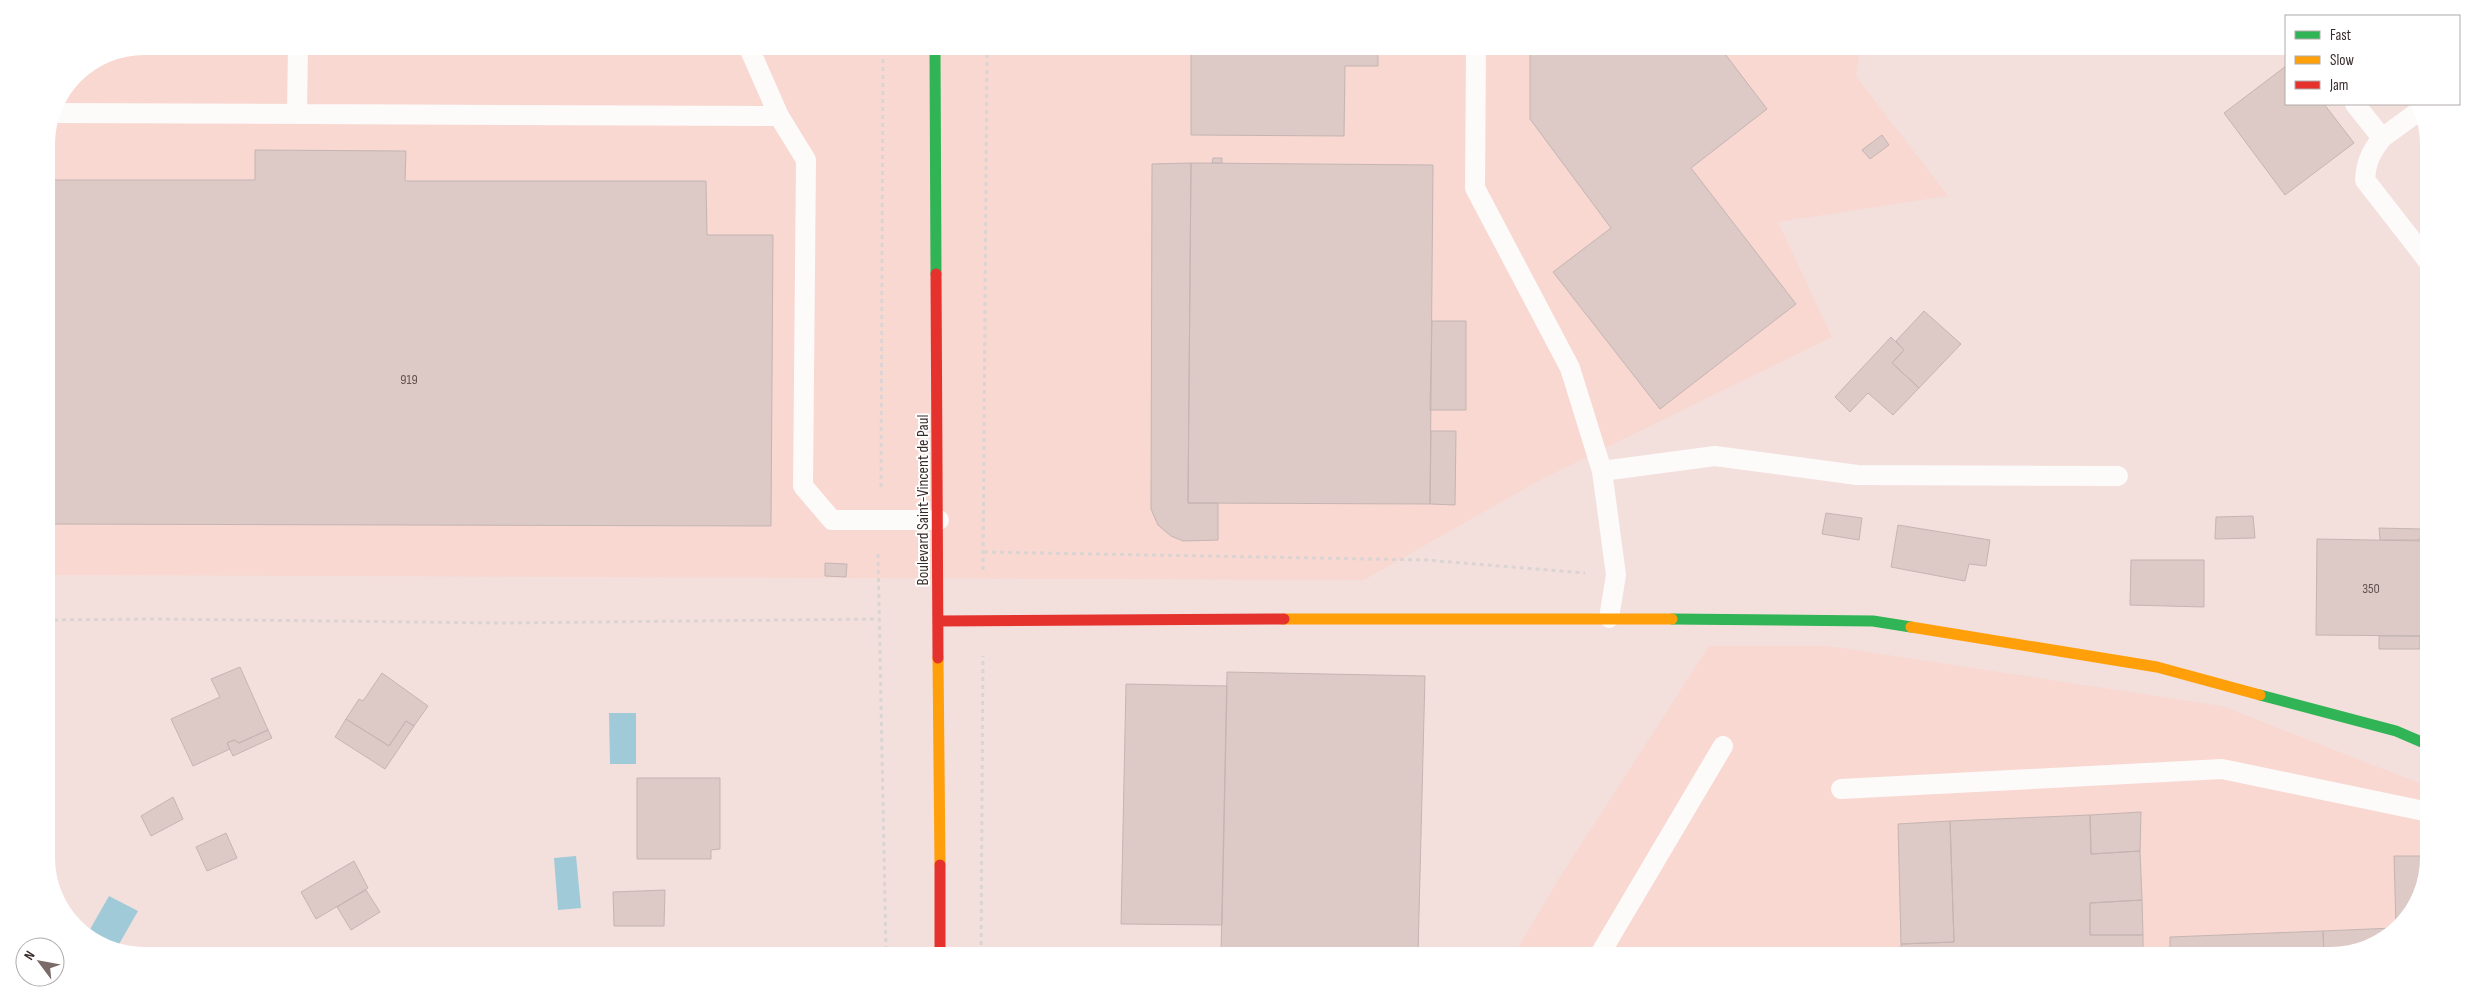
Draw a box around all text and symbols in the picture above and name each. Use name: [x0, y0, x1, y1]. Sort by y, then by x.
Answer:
legend: [2285, 15, 2460, 105]
text: Fast: [2330, 26, 2352, 45]
text: Slow: [2330, 51, 2354, 70]
text: Jam: [2329, 76, 2348, 95]
house number: 919: [400, 371, 418, 388]
street label: Boulevard Saint-Vincent de Paul: [914, 415, 933, 585]
house number: 350: [2362, 580, 2380, 597]
north arrow: [15, 937, 65, 987]
text: N: [20, 948, 39, 963]

